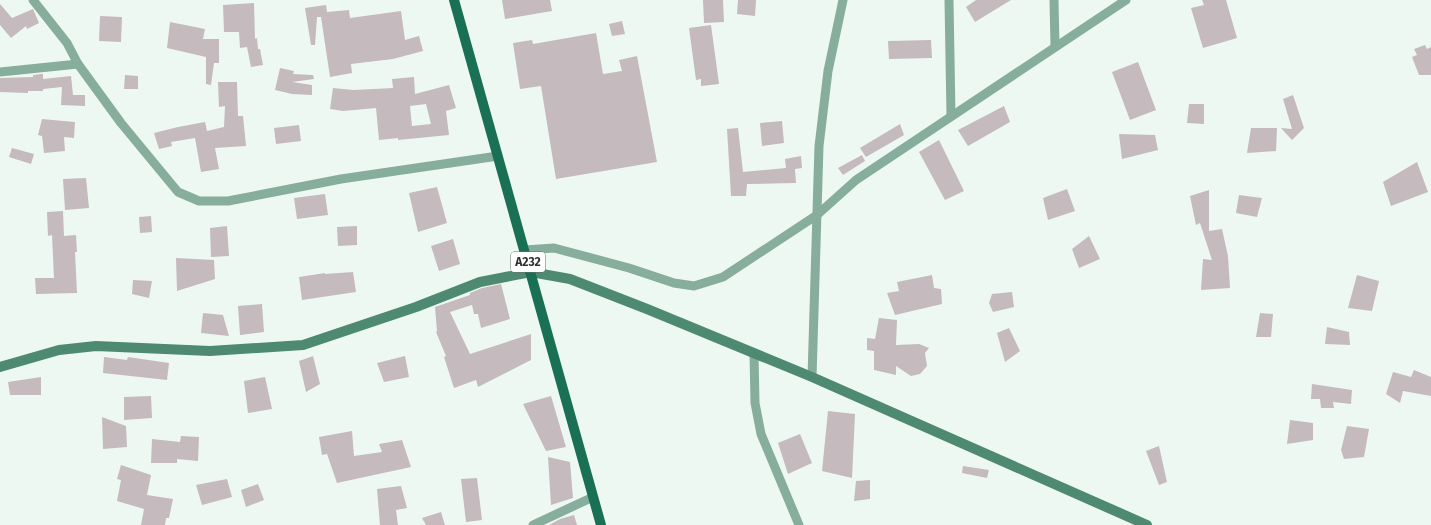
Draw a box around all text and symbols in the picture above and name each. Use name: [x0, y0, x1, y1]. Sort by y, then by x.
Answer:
road number: A232: [511, 252, 545, 272]

